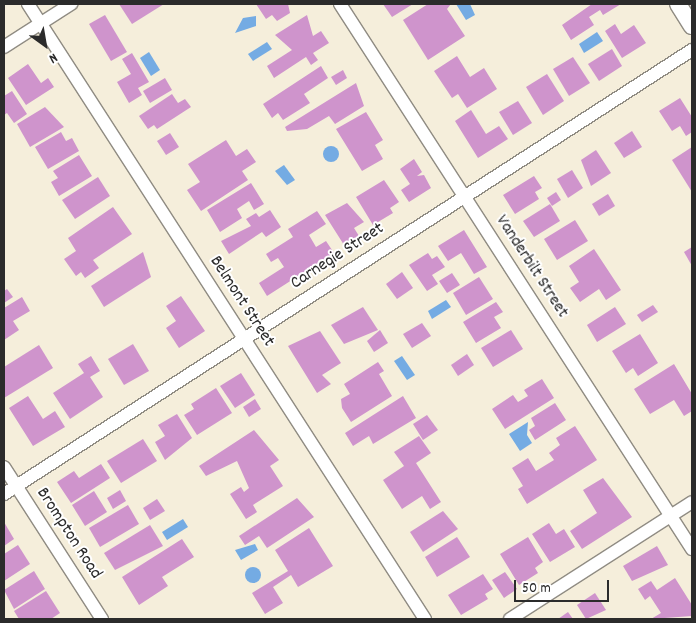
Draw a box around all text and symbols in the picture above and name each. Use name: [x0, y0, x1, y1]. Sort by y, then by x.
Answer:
north arrow: [20, 20, 70, 70]
text: N: [45, 47, 61, 68]
street label: Vanderbilt Street: [490, 211, 572, 323]
street label: Carnegie Street: [287, 219, 389, 295]
street label: Belmont Street: [204, 253, 278, 351]
street label: Brompton Road: [30, 484, 106, 584]
scale bar: [516, 570, 611, 602]
text: 50 m: [522, 578, 551, 600]

